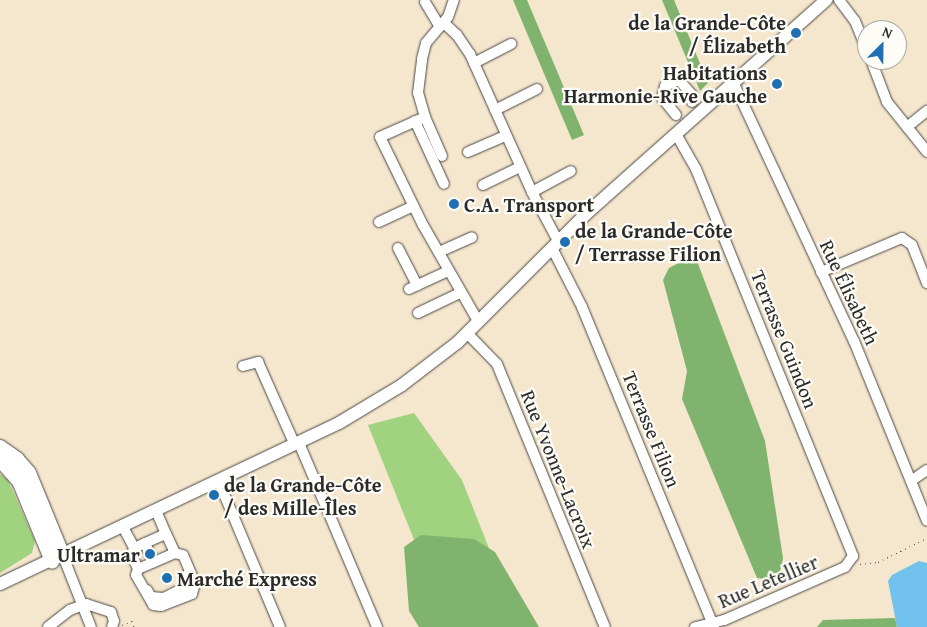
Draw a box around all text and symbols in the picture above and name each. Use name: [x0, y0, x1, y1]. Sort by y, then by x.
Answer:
place label: de la Grande-Côte / Élizabeth: [628, 10, 786, 57]
north arrow: [857, 20, 907, 70]
text: N: [879, 21, 896, 43]
marker: de la Grande-Côte / Élizabeth: [790, 27, 802, 39]
place label: Habitations Harmonie-Rive Gauche: [564, 60, 767, 107]
marker: Habitations Harmonie-Rive Gauche: [771, 78, 783, 90]
place label: C.A. Transport: [464, 192, 594, 216]
marker: C.A. Transport: [448, 198, 460, 210]
place label: de la Grande-Côte / Terrasse Filion: [575, 218, 733, 265]
marker: de la Grande-Côte / Terrasse Filion: [559, 236, 571, 248]
street label: Rue Élisabeth: [815, 236, 885, 348]
street label: Terrasse Guindon: [746, 266, 824, 412]
street label: Terrasse Filion: [618, 367, 686, 491]
street label: Rue Yvonne-Lacroix: [516, 386, 602, 552]
place label: de la Grande-Côte / des Mille-Îles: [224, 472, 382, 519]
marker: de la Grande-Côte / des Mille-Îles: [208, 489, 220, 501]
place label: Ultramar: [57, 542, 140, 566]
marker: Ultramar: [144, 548, 156, 560]
street label: Rue Letellier: [714, 549, 822, 613]
place label: Marché Express: [177, 566, 317, 590]
marker: Marché Express: [161, 572, 173, 584]

